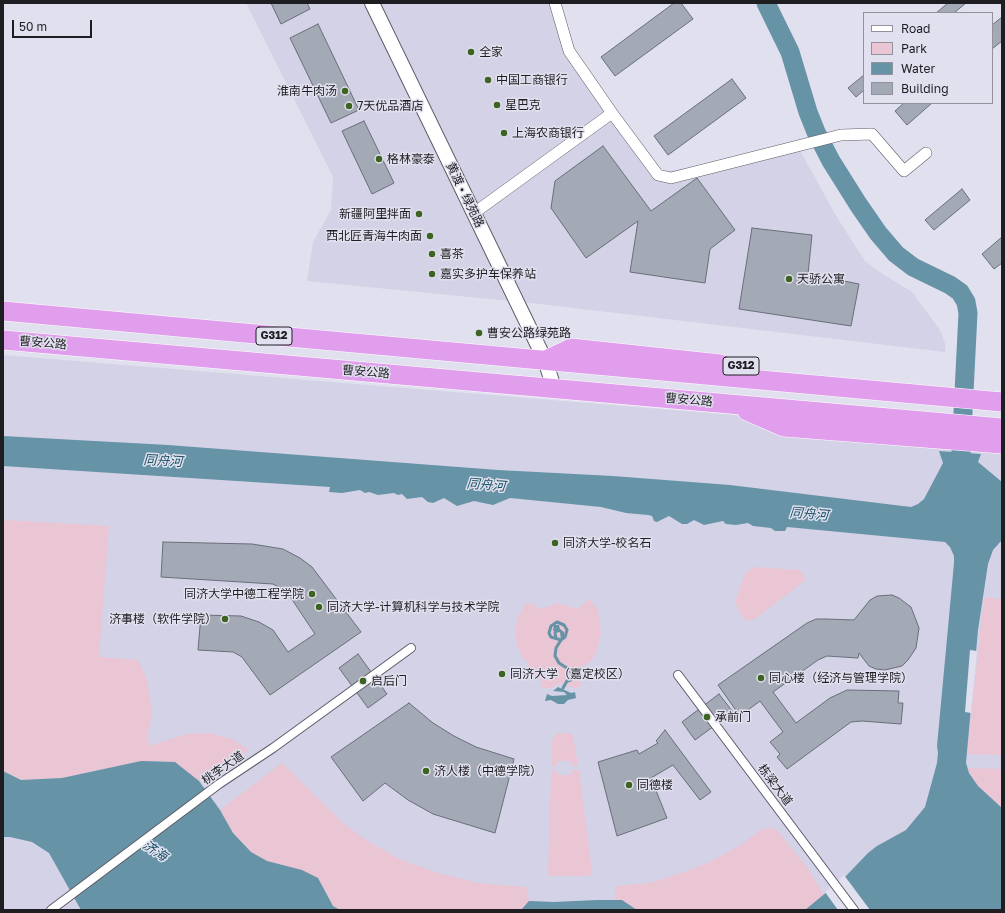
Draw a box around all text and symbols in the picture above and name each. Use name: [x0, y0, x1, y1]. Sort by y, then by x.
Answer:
scale bar: [14, 12, 94, 38]
legend: [863, 12, 993, 104]
text: 50 m: [19, 19, 47, 34]
text: Road: [901, 21, 930, 36]
text: Park: [901, 41, 927, 56]
place label: 全家: [479, 45, 503, 59]
marker: 全家: [466, 47, 476, 57]
text: Water: [901, 61, 935, 76]
place label: 中国工商银行: [496, 73, 568, 87]
marker: 中国工商银行: [483, 75, 493, 85]
text: Building: [901, 81, 949, 96]
place label: 淮南牛肉汤: [277, 84, 337, 98]
marker: 淮南牛肉汤: [340, 86, 350, 96]
place label: 星巴克: [505, 98, 541, 112]
place label: 7天优品酒店: [357, 99, 423, 113]
marker: 星巴克: [492, 100, 502, 110]
marker: 7天优品酒店: [344, 101, 354, 111]
place label: 上海农商银行: [512, 126, 584, 140]
marker: 上海农商银行: [499, 128, 509, 138]
place label: 格林豪泰: [387, 152, 435, 166]
marker: 格林豪泰: [374, 154, 384, 164]
street label: 黄渡 • 绿苑路: [443, 160, 487, 230]
place label: 新疆阿里拌面: [339, 207, 411, 221]
marker: 新疆阿里拌面: [414, 209, 424, 219]
place label: 西北匠青海牛肉面: [326, 229, 422, 243]
marker: 西北匠青海牛肉面: [425, 231, 435, 241]
place label: 喜茶: [440, 247, 464, 261]
marker: 喜茶: [427, 249, 437, 259]
place label: 嘉实多护车保养站: [440, 267, 536, 281]
marker: 嘉实多护车保养站: [427, 269, 437, 279]
place label: 天骄公寓: [797, 272, 845, 286]
marker: 天骄公寓: [784, 274, 794, 284]
place label: 曹安公路绿苑路: [487, 326, 571, 340]
road number: G312: [256, 327, 292, 345]
marker: 曹安公路绿苑路: [474, 328, 484, 338]
street label: 曹安公路: [18, 334, 68, 352]
road number: G312: [723, 357, 759, 375]
street label: 曹安公路: [341, 363, 391, 381]
street label: 曹安公路: [664, 391, 714, 409]
water label: 同舟河: [143, 452, 183, 470]
water label: 同舟河: [466, 476, 506, 494]
water label: 同舟河: [789, 505, 829, 523]
place label: 同济大学-校名石: [563, 536, 652, 550]
marker: 同济大学-校名石: [550, 538, 560, 548]
place label: 同济大学中德工程学院: [184, 587, 304, 601]
marker: 同济大学中德工程学院: [307, 589, 317, 599]
place label: 同济大学-计算机科学与技术学院: [327, 600, 500, 614]
marker: 同济大学-计算机科学与技术学院: [314, 602, 324, 612]
place label: 济事楼（软件学院）: [109, 612, 217, 626]
marker: 济事楼（软件学院）: [220, 614, 230, 624]
place label: 同济大学（嘉定校区）: [510, 667, 630, 681]
marker: 同济大学（嘉定校区）: [497, 669, 507, 679]
place label: 同心楼（经济与管理学院）: [769, 671, 913, 685]
marker: 同心楼（经济与管理学院）: [756, 673, 766, 683]
place label: 启后门: [371, 674, 407, 688]
marker: 启后门: [358, 676, 368, 686]
place label: 承前门: [715, 710, 751, 724]
marker: 承前门: [702, 712, 712, 722]
street label: 桃李大道: [199, 748, 247, 788]
street label: 栋梁大道: [755, 761, 795, 809]
place label: 济人楼（中德学院）: [434, 764, 542, 778]
marker: 济人楼（中德学院）: [421, 766, 431, 776]
place label: 同德楼: [637, 778, 673, 792]
marker: 同德楼: [624, 780, 634, 790]
water label: 济海: [140, 837, 170, 865]

